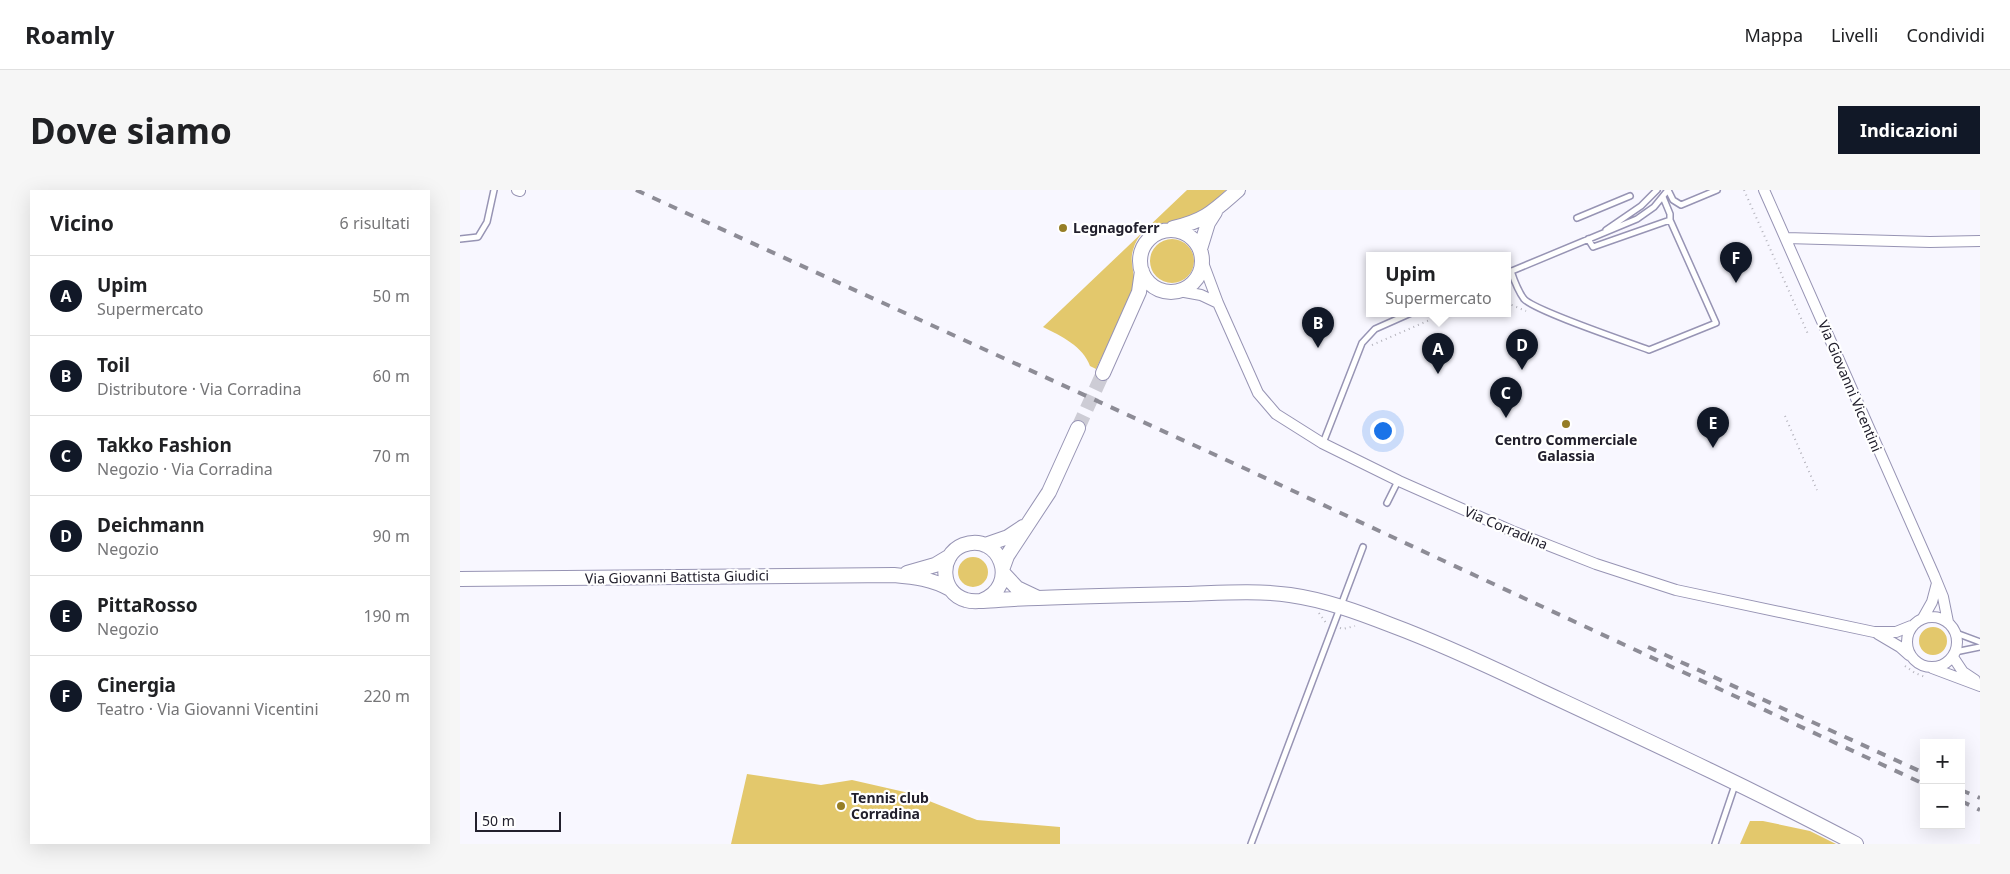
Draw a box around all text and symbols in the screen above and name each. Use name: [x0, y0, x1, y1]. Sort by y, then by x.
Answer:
text: Roamly: [25, 18, 114, 51]
text: Mappa: [1744, 23, 1803, 47]
text: Livelli: [1831, 23, 1878, 47]
text: Condividi: [1906, 23, 1985, 47]
button: Indicazioni: [1838, 106, 1980, 154]
text: Dove siamo: [30, 107, 232, 154]
text: Vicino: [50, 209, 114, 237]
text: 6 risultati: [340, 212, 410, 234]
place label: Legnagoferr: [1073, 218, 1160, 237]
marker: Legnagoferr: [1057, 222, 1069, 234]
pin: F: [1720, 242, 1752, 283]
popup: [1366, 252, 1511, 317]
text: Upim: [1385, 261, 1436, 287]
text: Upim: [97, 272, 148, 298]
text: A: [60, 285, 72, 307]
text: 50 m: [373, 285, 410, 307]
text: Supermercato: [1385, 287, 1492, 309]
text: Supermercato: [97, 298, 204, 320]
pin: B: [1302, 307, 1334, 348]
street label: Via Giovanni Vicentini: [1814, 317, 1887, 455]
pin: D: [1506, 329, 1538, 370]
pin: A: [1422, 333, 1454, 374]
text: Toil: [97, 352, 130, 378]
text: B: [61, 365, 71, 387]
text: 60 m: [373, 365, 410, 387]
pin: C: [1490, 377, 1522, 418]
text: Distributore · Via Corradina: [97, 378, 301, 400]
pin: E: [1697, 407, 1729, 448]
your location: [1370, 418, 1396, 444]
marker: Centro Commerciale Galassia: [1560, 418, 1572, 430]
place label: Centro Commerciale Galassia: [1495, 430, 1637, 465]
text: Takko Fashion: [97, 432, 232, 458]
text: C: [61, 445, 71, 467]
text: 70 m: [373, 445, 410, 467]
text: Negozio · Via Corradina: [97, 458, 273, 480]
street label: Via Corradina: [1462, 501, 1551, 554]
text: Deichmann: [97, 512, 205, 538]
text: D: [60, 525, 72, 547]
text: 90 m: [373, 525, 410, 547]
text: Negozio: [97, 538, 159, 560]
street label: Via Giovanni Battista Giudici: [585, 565, 769, 588]
text: PittaRosso: [97, 592, 198, 618]
text: E: [62, 605, 70, 627]
text: 190 m: [363, 605, 410, 627]
text: Negozio: [97, 618, 159, 640]
text: Cinergia: [97, 672, 176, 698]
text: F: [62, 685, 70, 707]
text: 220 m: [363, 685, 410, 707]
text: Teatro · Via Giovanni Vicentini: [97, 698, 319, 720]
map controls: [1920, 739, 1965, 829]
button: +: [1920, 739, 1965, 784]
button: −: [1920, 784, 1965, 829]
place label: Tennis club Corradina: [851, 788, 929, 823]
marker: Tennis club Corradina: [835, 800, 847, 812]
scale bar: [475, 809, 561, 832]
text: 50 m: [482, 811, 515, 830]

